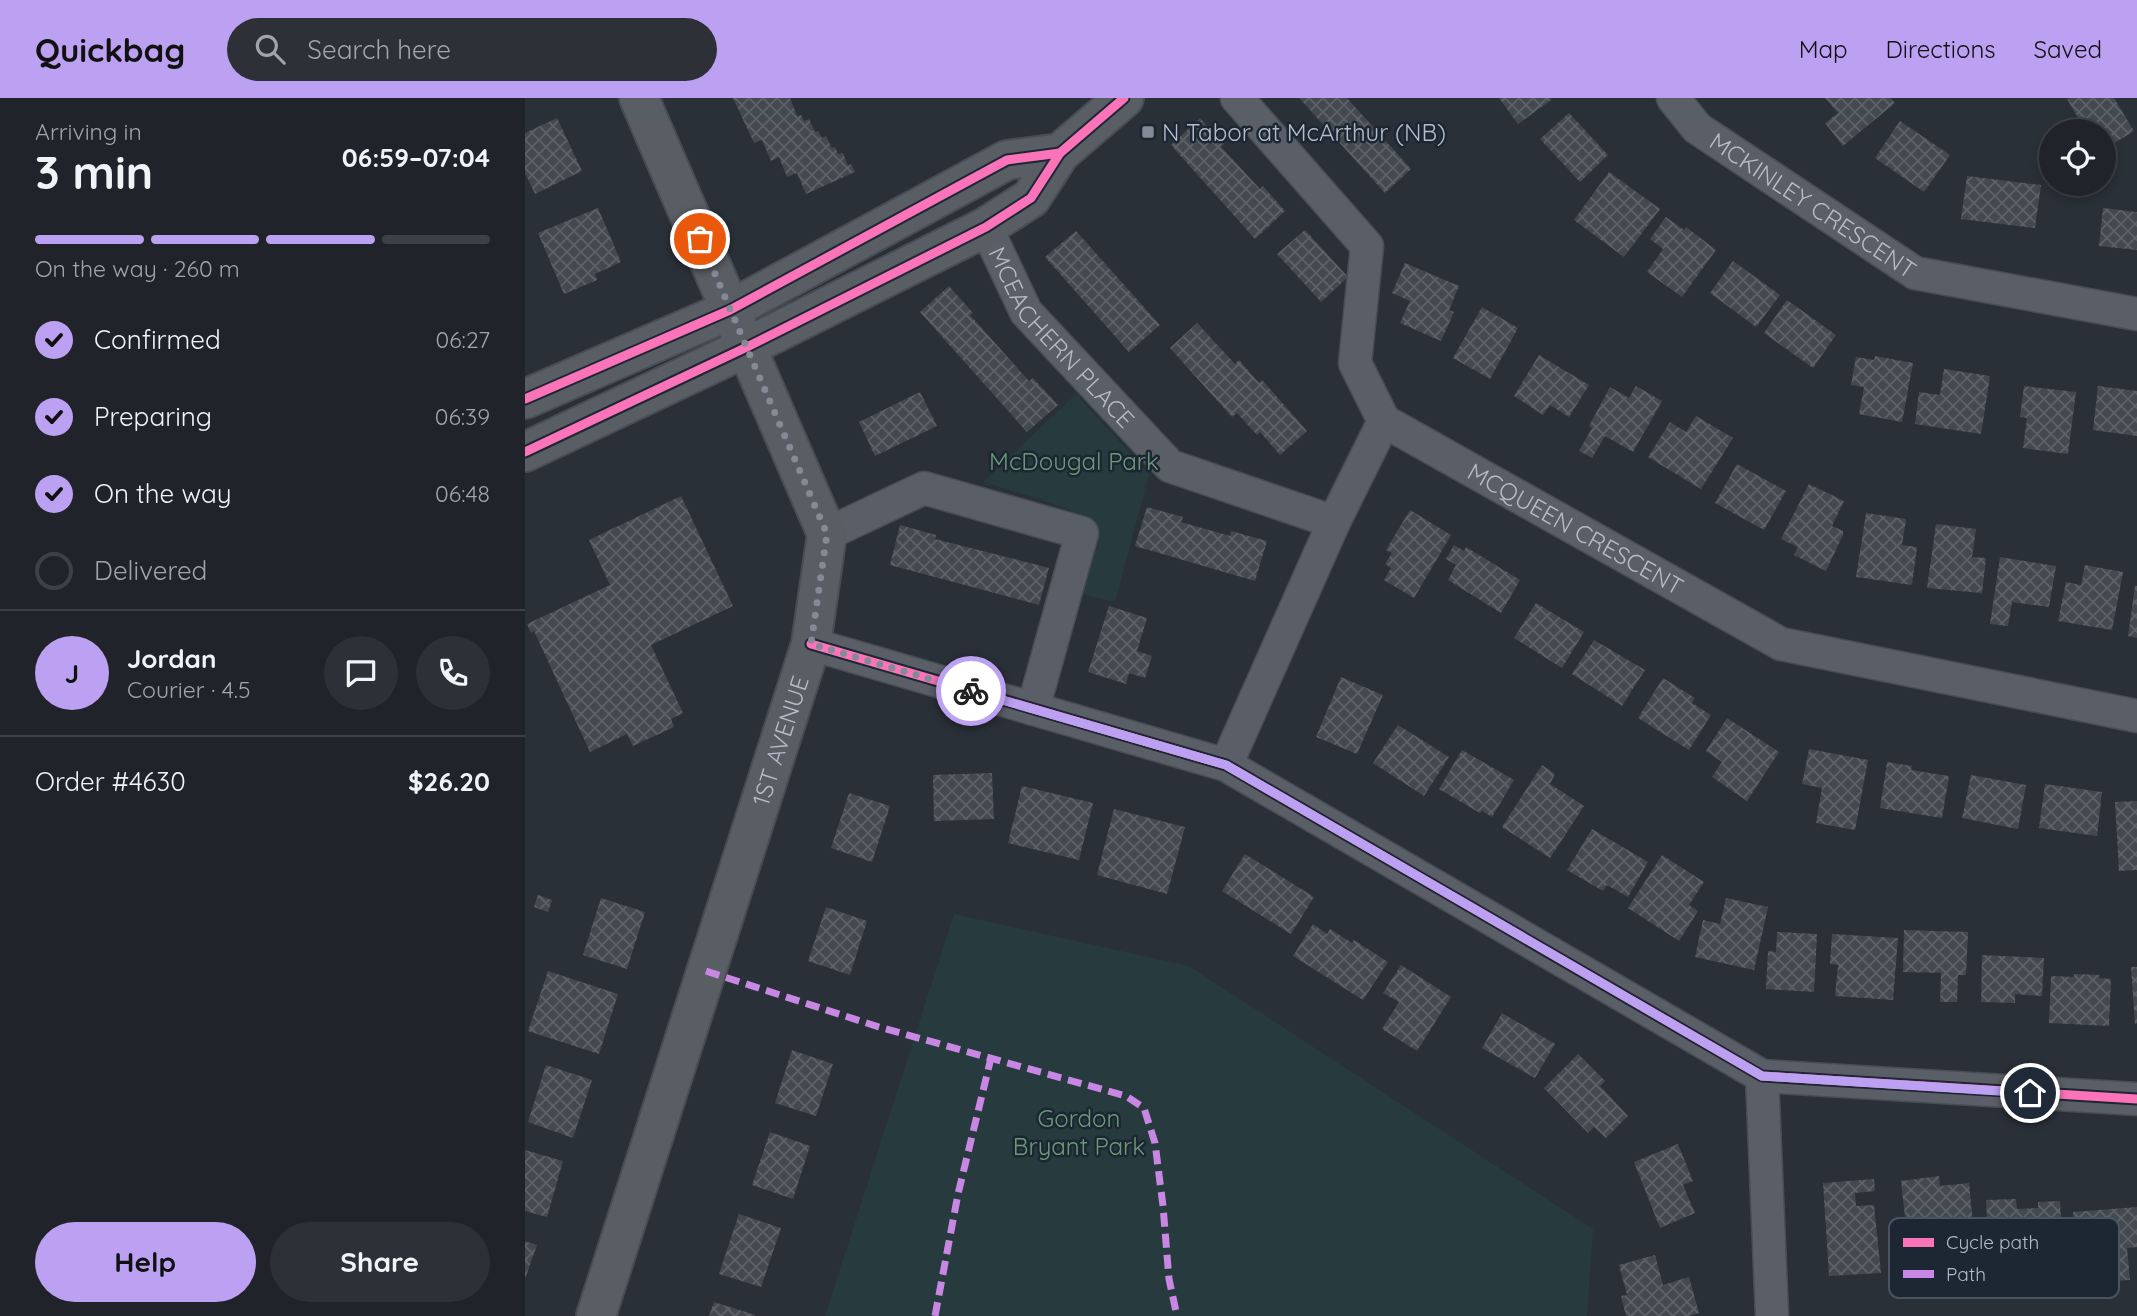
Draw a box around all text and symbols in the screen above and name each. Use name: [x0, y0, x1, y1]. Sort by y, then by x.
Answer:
search box: [227, 18, 717, 81]
text: Quickbag: [35, 29, 185, 70]
icon: search: [251, 30, 289, 68]
text: Search here: [307, 33, 451, 66]
text: Map: [1799, 34, 1848, 64]
text: Directions: [1886, 34, 1996, 64]
text: Saved: [2034, 34, 2102, 64]
text: Arriving in: [35, 117, 142, 146]
place label: N Tabor at McArthur (NB): [1162, 117, 1446, 147]
map controls: [2039, 119, 2116, 196]
button: locate: [2039, 119, 2116, 196]
marker: N Tabor at McArthur (NB): [1140, 124, 1156, 140]
street label: MCKINLEY CRESCENT: [1704, 126, 1922, 285]
text: 06:59–07:04: [342, 141, 490, 174]
text: 3 min: [35, 143, 153, 201]
pin: [670, 209, 730, 269]
icon: bag: [681, 220, 719, 258]
street label: MCEACHERN PLACE: [982, 242, 1141, 434]
text: On the way · 260 m: [35, 254, 240, 283]
icon: check: [35, 321, 73, 359]
text: Confirmed: [94, 323, 221, 356]
text: 06:27: [436, 325, 490, 354]
icon: check: [35, 398, 73, 436]
text: Preparing: [94, 400, 212, 433]
text: 06:39: [435, 402, 490, 431]
park label: McDougal Park: [989, 446, 1159, 476]
street label: MCQUEEN CRESCENT: [1463, 456, 1689, 601]
icon: check: [35, 475, 73, 513]
text: On the way: [94, 477, 232, 510]
text: 06:48: [435, 479, 490, 508]
text: Delivered: [94, 554, 207, 587]
button: chat: [324, 636, 398, 710]
button: phone: [416, 636, 490, 710]
text: Jordan: [127, 642, 216, 675]
courier: [936, 656, 1006, 726]
text: J: [65, 657, 79, 690]
street label: 1ST AVENUE: [745, 672, 815, 809]
icon: bike: [952, 672, 990, 710]
text: Courier · 4.5: [127, 675, 251, 704]
text: Order #4630: [35, 765, 186, 798]
text: $26.20: [408, 765, 490, 798]
pin: [2000, 1063, 2060, 1123]
icon: home: [2011, 1074, 2049, 1112]
park label: Gordon Bryant Park: [1013, 1103, 1145, 1161]
legend: [1889, 1218, 2119, 1298]
button: Help: [35, 1222, 256, 1302]
button: Share: [270, 1222, 490, 1302]
text: Cycle path: [1946, 1230, 2039, 1254]
text: Path: [1946, 1262, 1986, 1286]

